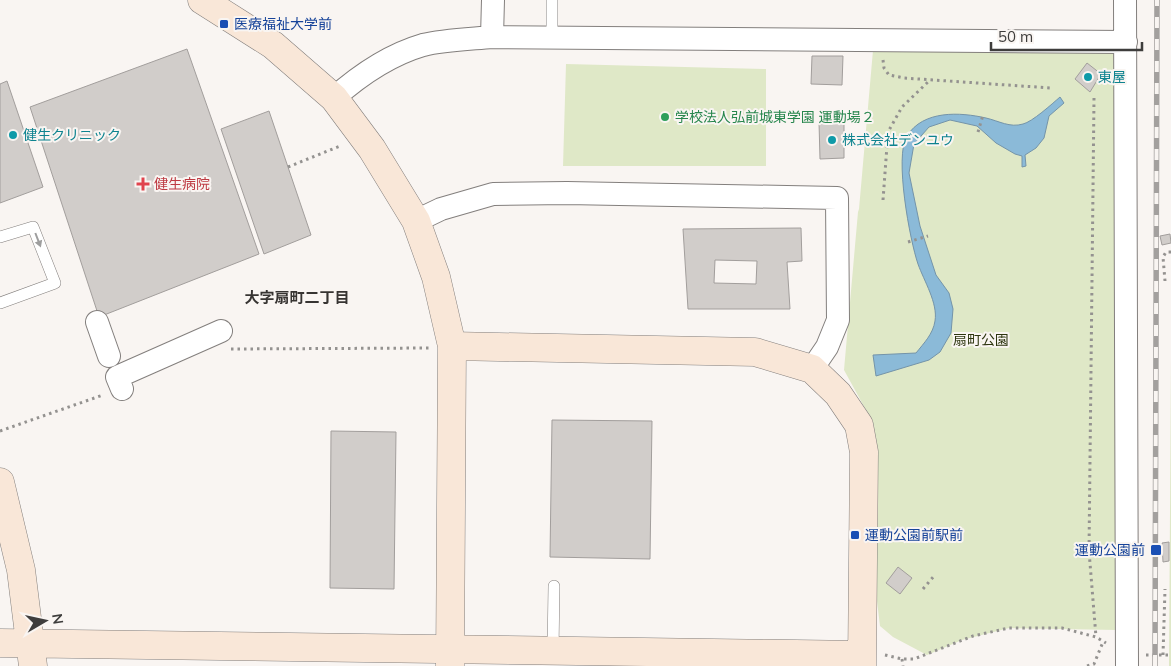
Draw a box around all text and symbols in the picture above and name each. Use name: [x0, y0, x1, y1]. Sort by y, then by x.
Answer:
place label: 医療福祉大学前: [234, 15, 332, 33]
marker: 医療福祉大学前: [218, 18, 230, 30]
scale bar: [991, 20, 1142, 52]
text: 50 m: [998, 27, 1033, 46]
place label: 東屋: [1098, 68, 1126, 86]
marker: 東屋: [1082, 71, 1094, 83]
place label: 学校法人弘前城東学園 運動場２: [675, 108, 875, 126]
marker: 学校法人弘前城東学園 運動場２: [659, 111, 671, 123]
place label: 健生クリニック: [23, 126, 121, 144]
marker: 健生クリニック: [7, 129, 19, 141]
place label: 株式会社デンユウ: [842, 131, 954, 149]
marker: 株式会社デンユウ: [826, 134, 838, 146]
place label: 健生病院: [154, 175, 210, 193]
marker: 健生病院: [136, 177, 150, 191]
one-way arrow: [34, 233, 42, 248]
district label: 大字扇町二丁目: [244, 288, 350, 307]
park label: 扇町公園: [953, 331, 1009, 349]
place label: 運動公園前駅前: [865, 526, 963, 544]
marker: 運動公園前駅前: [849, 529, 861, 541]
place label: 運動公園前: [1075, 541, 1145, 559]
marker: 運動公園前: [1149, 543, 1163, 557]
north arrow: [20, 596, 70, 646]
text: N: [48, 612, 68, 626]

